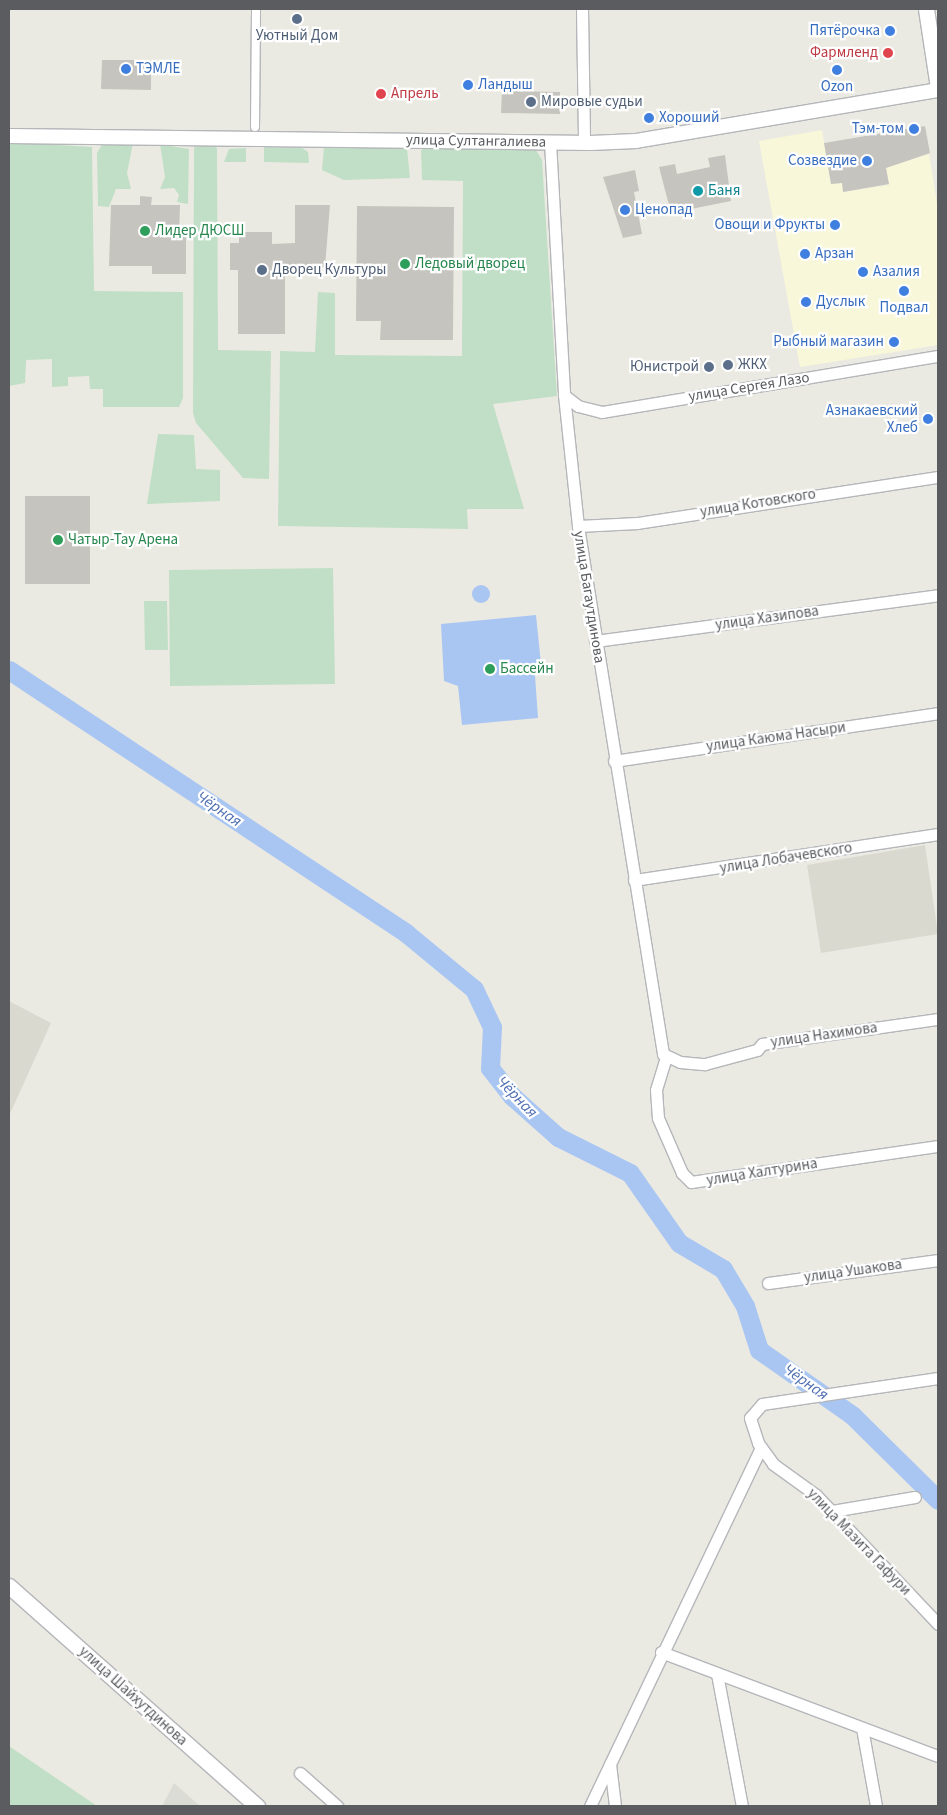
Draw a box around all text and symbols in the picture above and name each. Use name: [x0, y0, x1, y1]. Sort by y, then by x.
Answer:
marker: Уютный Дом: [291, 13, 303, 25]
place label: Пятёрочка: [809, 22, 880, 40]
marker: Пятёрочка: [884, 25, 896, 37]
place label: Уютный Дом: [256, 27, 338, 45]
place label: Фармленд: [810, 44, 878, 62]
marker: Фармленд: [882, 47, 894, 59]
place label: ТЭМЛЕ: [136, 60, 181, 78]
marker: ТЭМЛЕ: [120, 63, 132, 75]
marker: Ozon: [831, 64, 843, 76]
place label: Ландыш: [478, 76, 533, 94]
place label: Ozon: [821, 78, 853, 96]
marker: Ландыш: [462, 79, 474, 91]
place label: Апрель: [391, 85, 439, 103]
marker: Апрель: [375, 88, 387, 100]
place label: Мировые судьи: [541, 93, 643, 111]
marker: Мировые судьи: [525, 96, 537, 108]
place label: Хороший: [659, 109, 719, 127]
marker: Хороший: [643, 112, 655, 124]
place label: Тэм-том: [852, 120, 904, 138]
marker: Тэм-том: [908, 123, 920, 135]
street label: улица Султангалиева: [406, 131, 546, 151]
place label: Созвездие: [788, 152, 857, 170]
marker: Созвездие: [861, 155, 873, 167]
place label: Баня: [708, 182, 740, 200]
marker: Баня: [692, 185, 704, 197]
place label: Ценопад: [635, 201, 693, 219]
marker: Ценопад: [619, 204, 631, 216]
place label: Овощи и Фрукты: [714, 216, 825, 234]
marker: Овощи и Фрукты: [829, 219, 841, 231]
place label: Лидер ДЮСШ: [155, 222, 244, 240]
marker: Лидер ДЮСШ: [139, 225, 151, 237]
place label: Арзан: [815, 245, 854, 263]
marker: Арзан: [799, 248, 811, 260]
place label: Ледовый дворец: [415, 255, 525, 273]
marker: Ледовый дворец: [399, 258, 411, 270]
place label: Дворец Культуры: [272, 261, 386, 279]
place label: Азалия: [873, 263, 920, 281]
marker: Дворец Культуры: [256, 264, 268, 276]
marker: Азалия: [857, 266, 869, 278]
marker: Подвал: [898, 285, 910, 297]
place label: Дуслык: [816, 293, 865, 311]
marker: Дуслык: [800, 296, 812, 308]
place label: Подвал: [880, 299, 928, 317]
place label: Рыбный магазин: [773, 333, 884, 351]
marker: Рыбный магазин: [888, 336, 900, 348]
place label: ЖКХ: [738, 356, 767, 374]
place label: Юнистрой: [630, 358, 699, 376]
marker: ЖКХ: [722, 359, 734, 371]
marker: Юнистрой: [703, 361, 715, 373]
street label: улица Сергея Лазо: [687, 369, 811, 405]
place label: Азнакаевский Хлеб: [826, 401, 918, 436]
marker: Азнакаевский Хлеб: [922, 413, 934, 425]
street label: улица Котовского: [699, 485, 817, 521]
street label: улица Багаутдинова: [570, 530, 608, 664]
place label: Чатыр-Тау Арена: [68, 531, 178, 549]
marker: Чатыр-Тау Арена: [52, 534, 64, 546]
street label: улица Хазипова: [714, 602, 820, 634]
place label: Бассейн: [500, 660, 554, 678]
marker: Бассейн: [484, 663, 496, 675]
street label: улица Каюма Насыри: [705, 718, 847, 756]
water label: Чёрная: [193, 787, 245, 831]
street label: улица Лобачевского: [718, 839, 854, 877]
street label: улица Нахимова: [769, 1019, 879, 1051]
water label: Чёрная: [493, 1072, 541, 1122]
street label: улица Халтурина: [705, 1154, 819, 1190]
street label: улица Ушакова: [803, 1255, 903, 1287]
water label: Чёрная: [780, 1360, 832, 1404]
street label: улица Мазита Гафури: [803, 1485, 915, 1599]
street label: улица Шайхутдинова: [75, 1643, 191, 1749]

